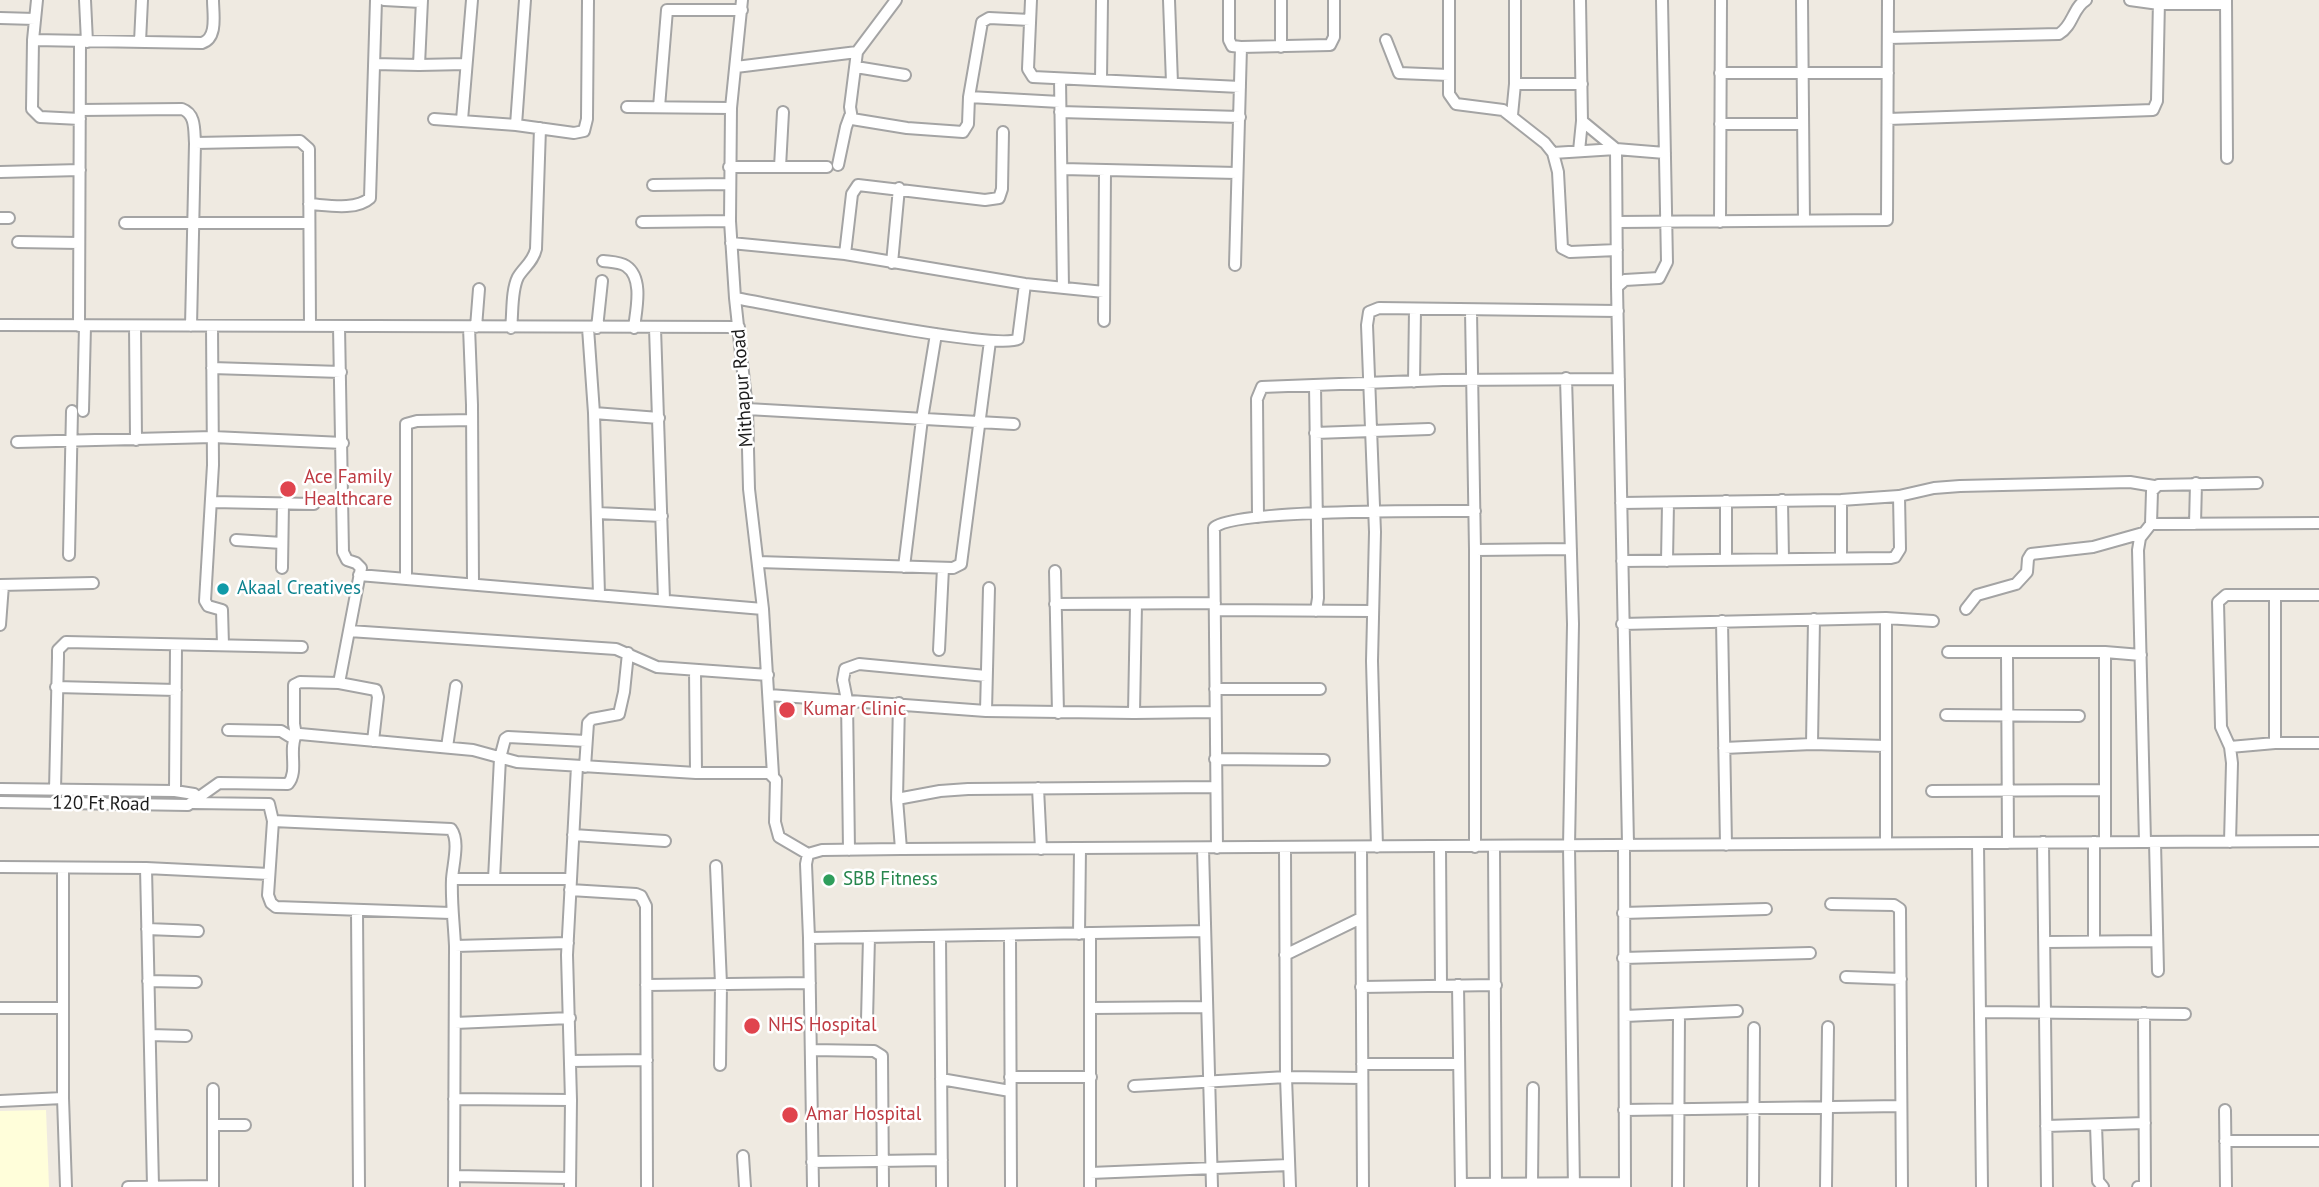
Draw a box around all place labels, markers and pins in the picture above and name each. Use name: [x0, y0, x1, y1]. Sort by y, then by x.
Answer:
place label: Ace Family Healthcare: [304, 467, 392, 511]
marker: Ace Family Healthcare: [278, 479, 298, 499]
place label: Akaal Creatives: [237, 578, 361, 600]
marker: Akaal Creatives: [215, 581, 231, 597]
place label: Kumar Clinic: [803, 699, 906, 721]
marker: Kumar Clinic: [777, 700, 797, 720]
place label: SBB Fitness: [843, 869, 938, 891]
marker: SBB Fitness: [821, 872, 837, 888]
place label: NHS Hospital: [768, 1015, 876, 1037]
marker: NHS Hospital: [742, 1016, 762, 1036]
place label: Amar Hospital: [806, 1104, 921, 1126]
marker: Amar Hospital: [780, 1105, 800, 1125]

